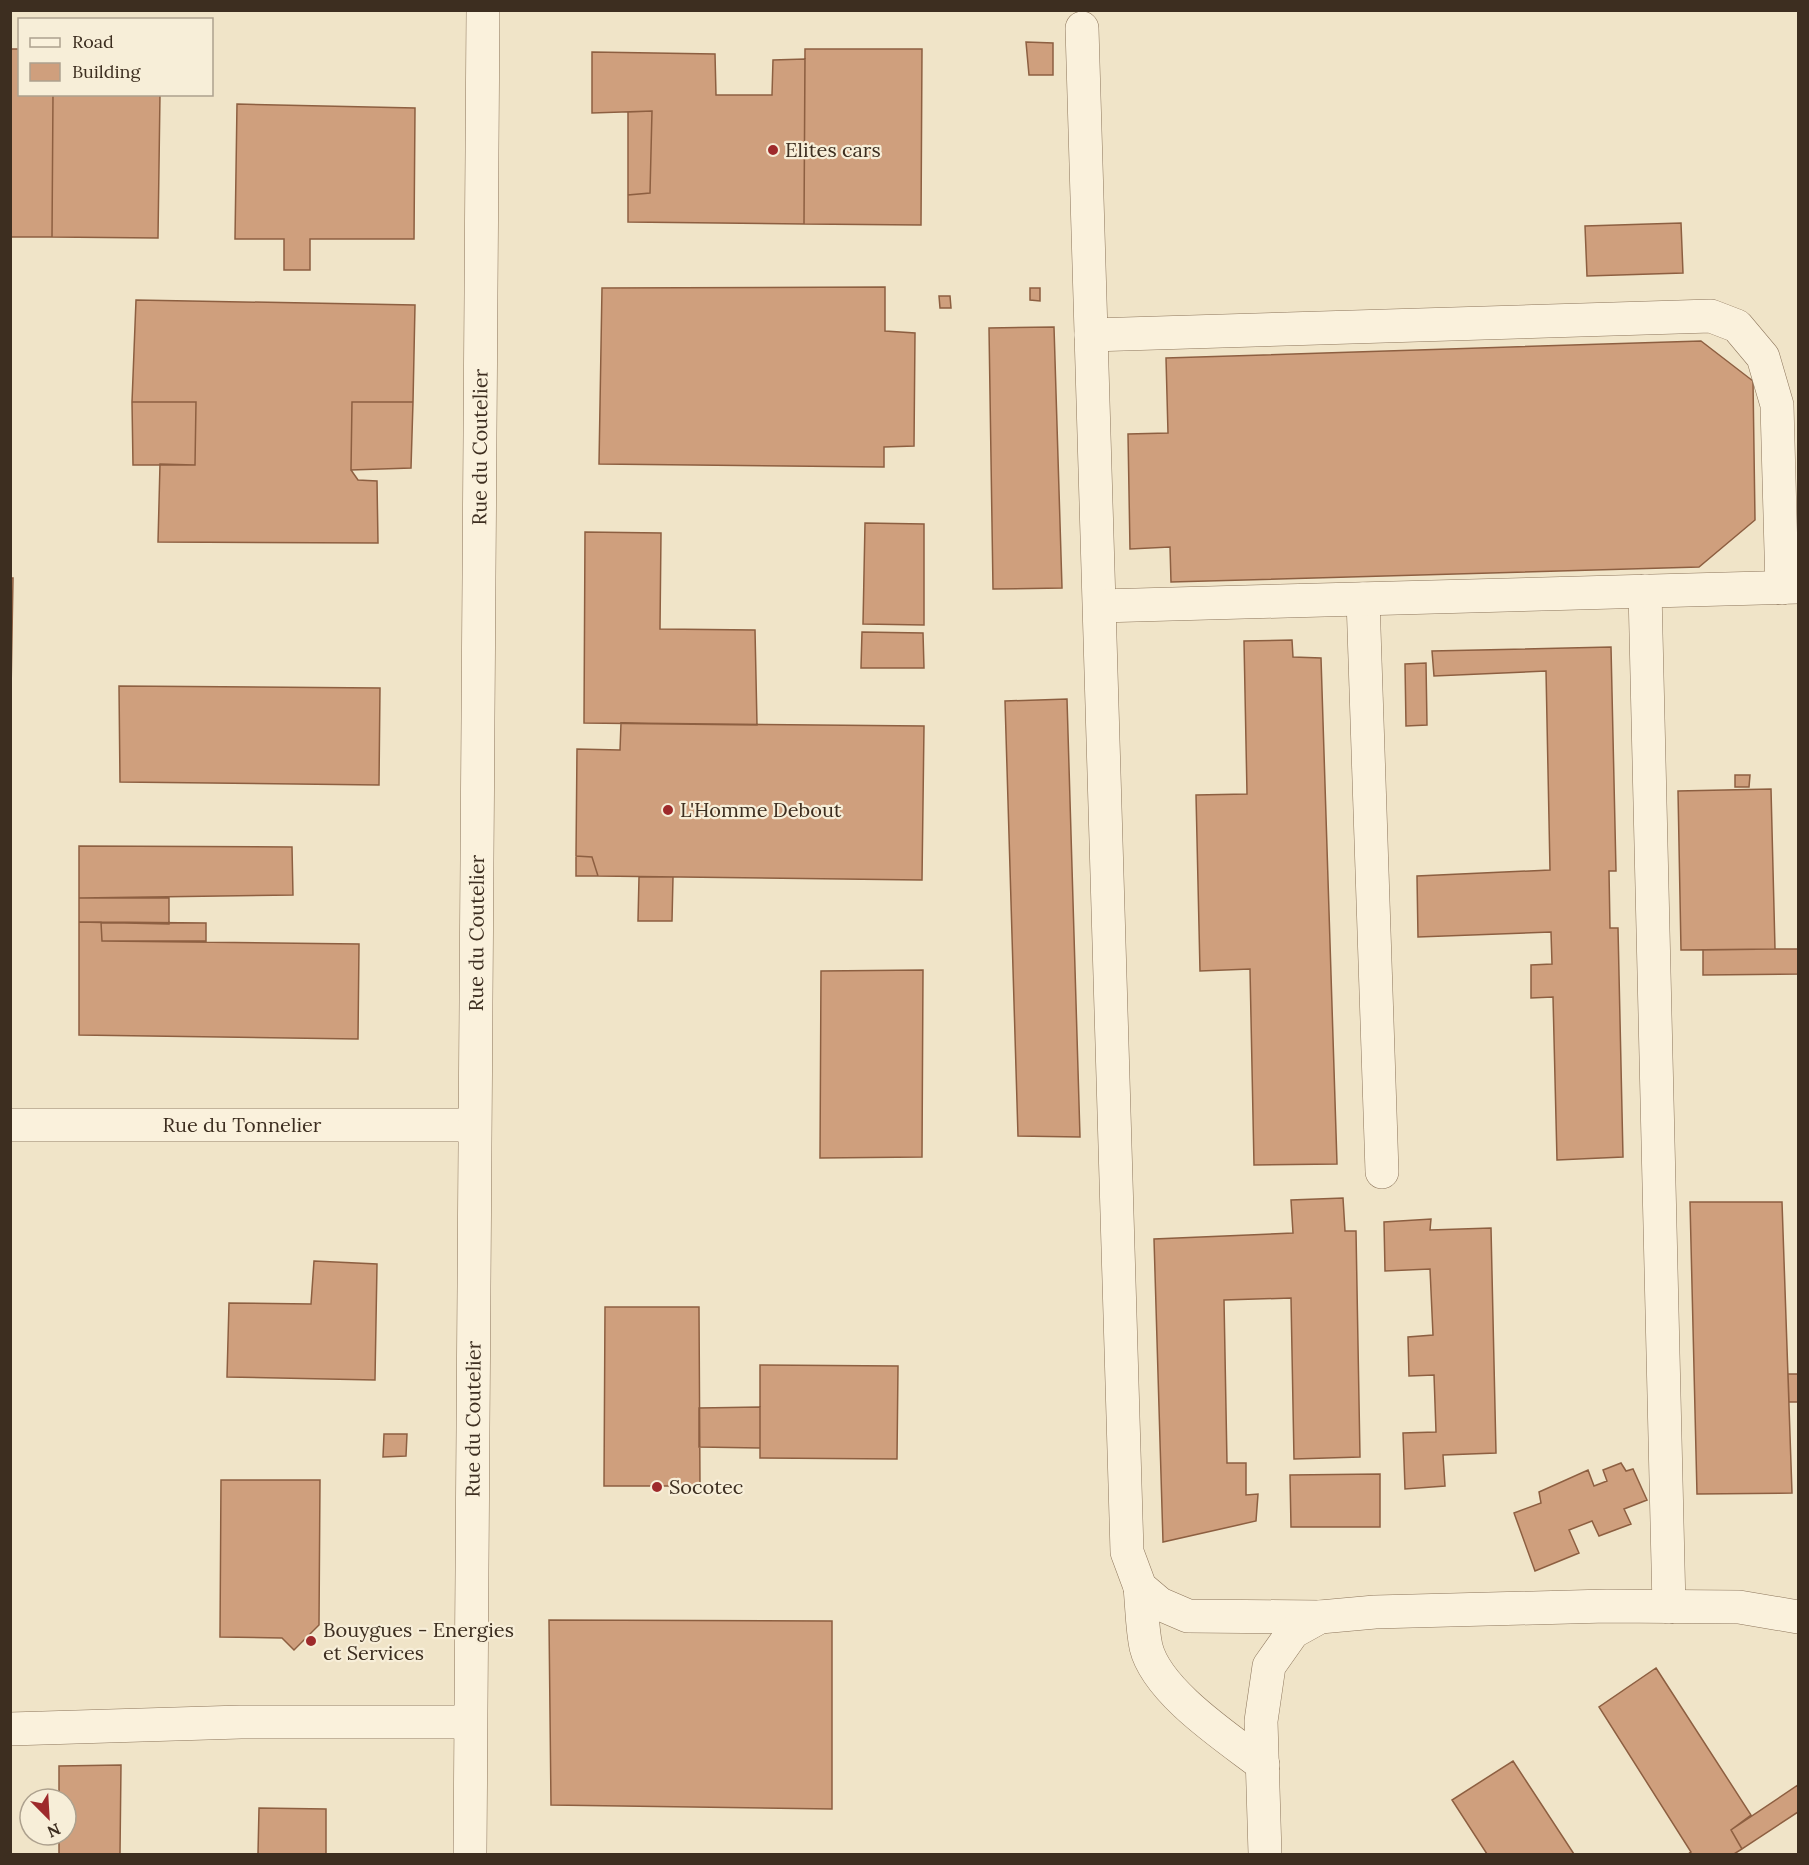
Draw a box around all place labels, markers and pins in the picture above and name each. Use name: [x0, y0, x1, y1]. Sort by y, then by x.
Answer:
place label: Elites cars: [785, 137, 881, 162]
marker: Elites cars: [766, 143, 780, 157]
place label: L'Homme Debout: [680, 797, 842, 822]
marker: L'Homme Debout: [661, 803, 675, 817]
place label: Socotec: [669, 1474, 743, 1499]
marker: Socotec: [650, 1480, 664, 1494]
place label: Bouygues - Energies et Services: [323, 1617, 514, 1665]
marker: Bouygues - Energies et Services: [304, 1634, 318, 1648]

